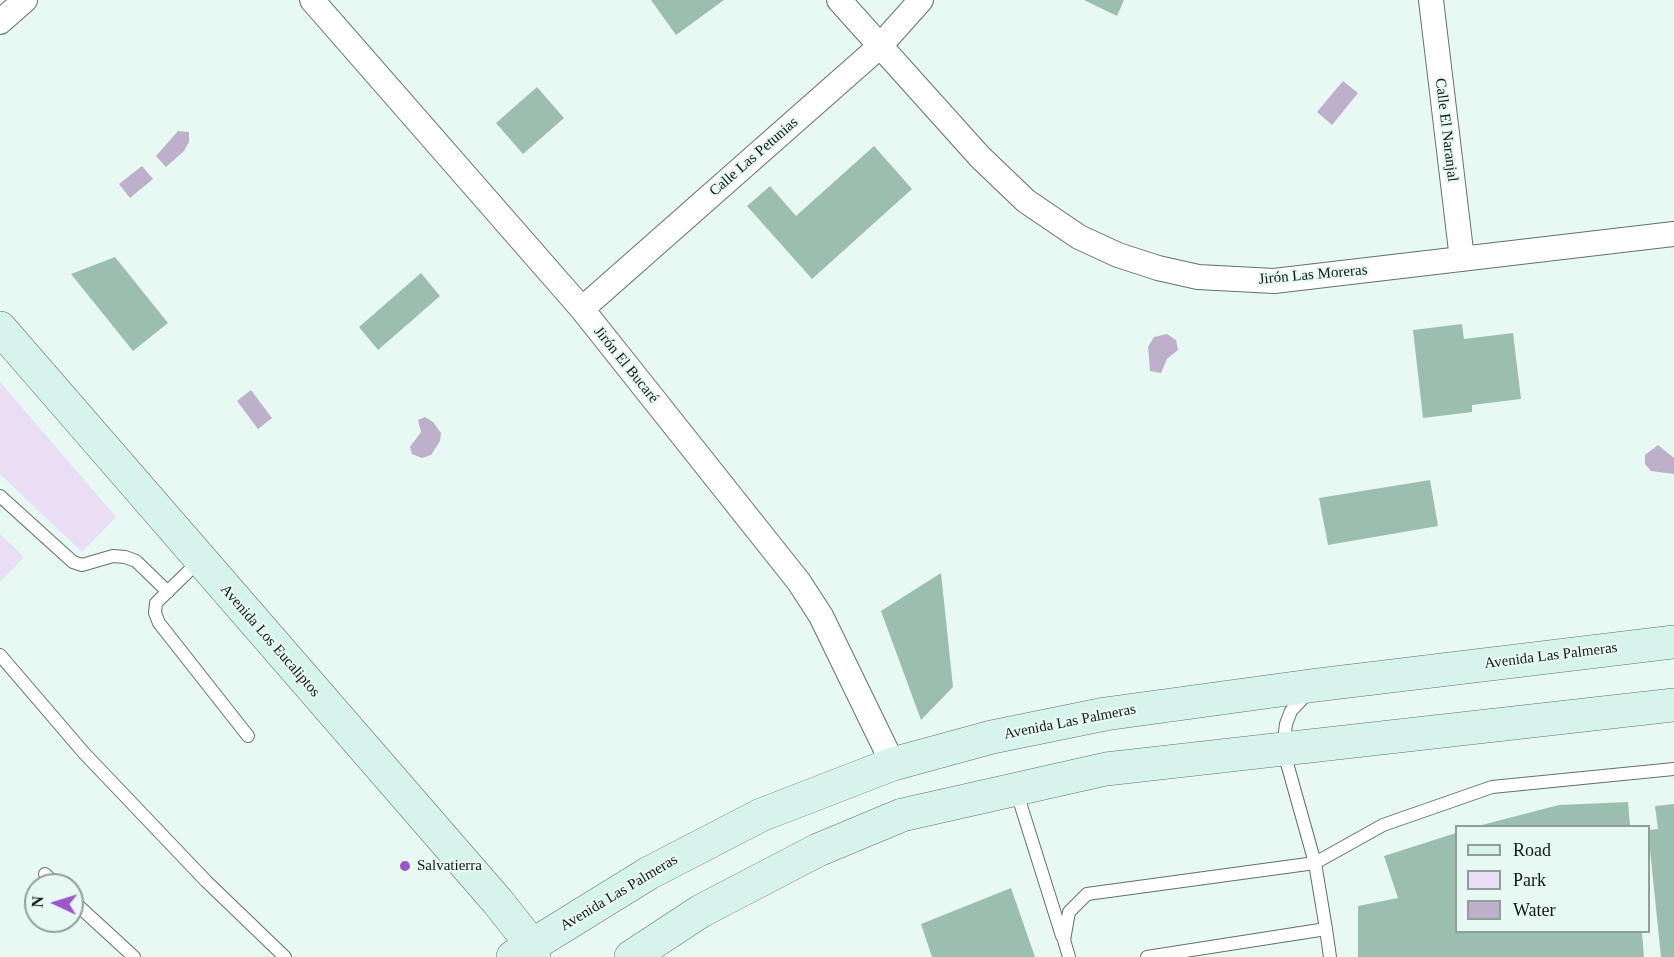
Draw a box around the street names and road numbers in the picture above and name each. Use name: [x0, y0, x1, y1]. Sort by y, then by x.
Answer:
street label: Calle El Naranjal: [1431, 77, 1461, 183]
street label: Calle Las Petunias: [706, 114, 802, 200]
street label: Jirón Las Moreras: [1258, 261, 1368, 289]
street label: Jirón El Bucaré: [590, 323, 662, 407]
street label: Avenida Los Eucaliptos: [216, 581, 324, 701]
street label: Avenida Las Palmeras: [1483, 639, 1619, 673]
street label: Avenida Las Palmeras: [1003, 700, 1137, 744]
street label: Avenida Las Palmeras: [557, 851, 681, 935]

